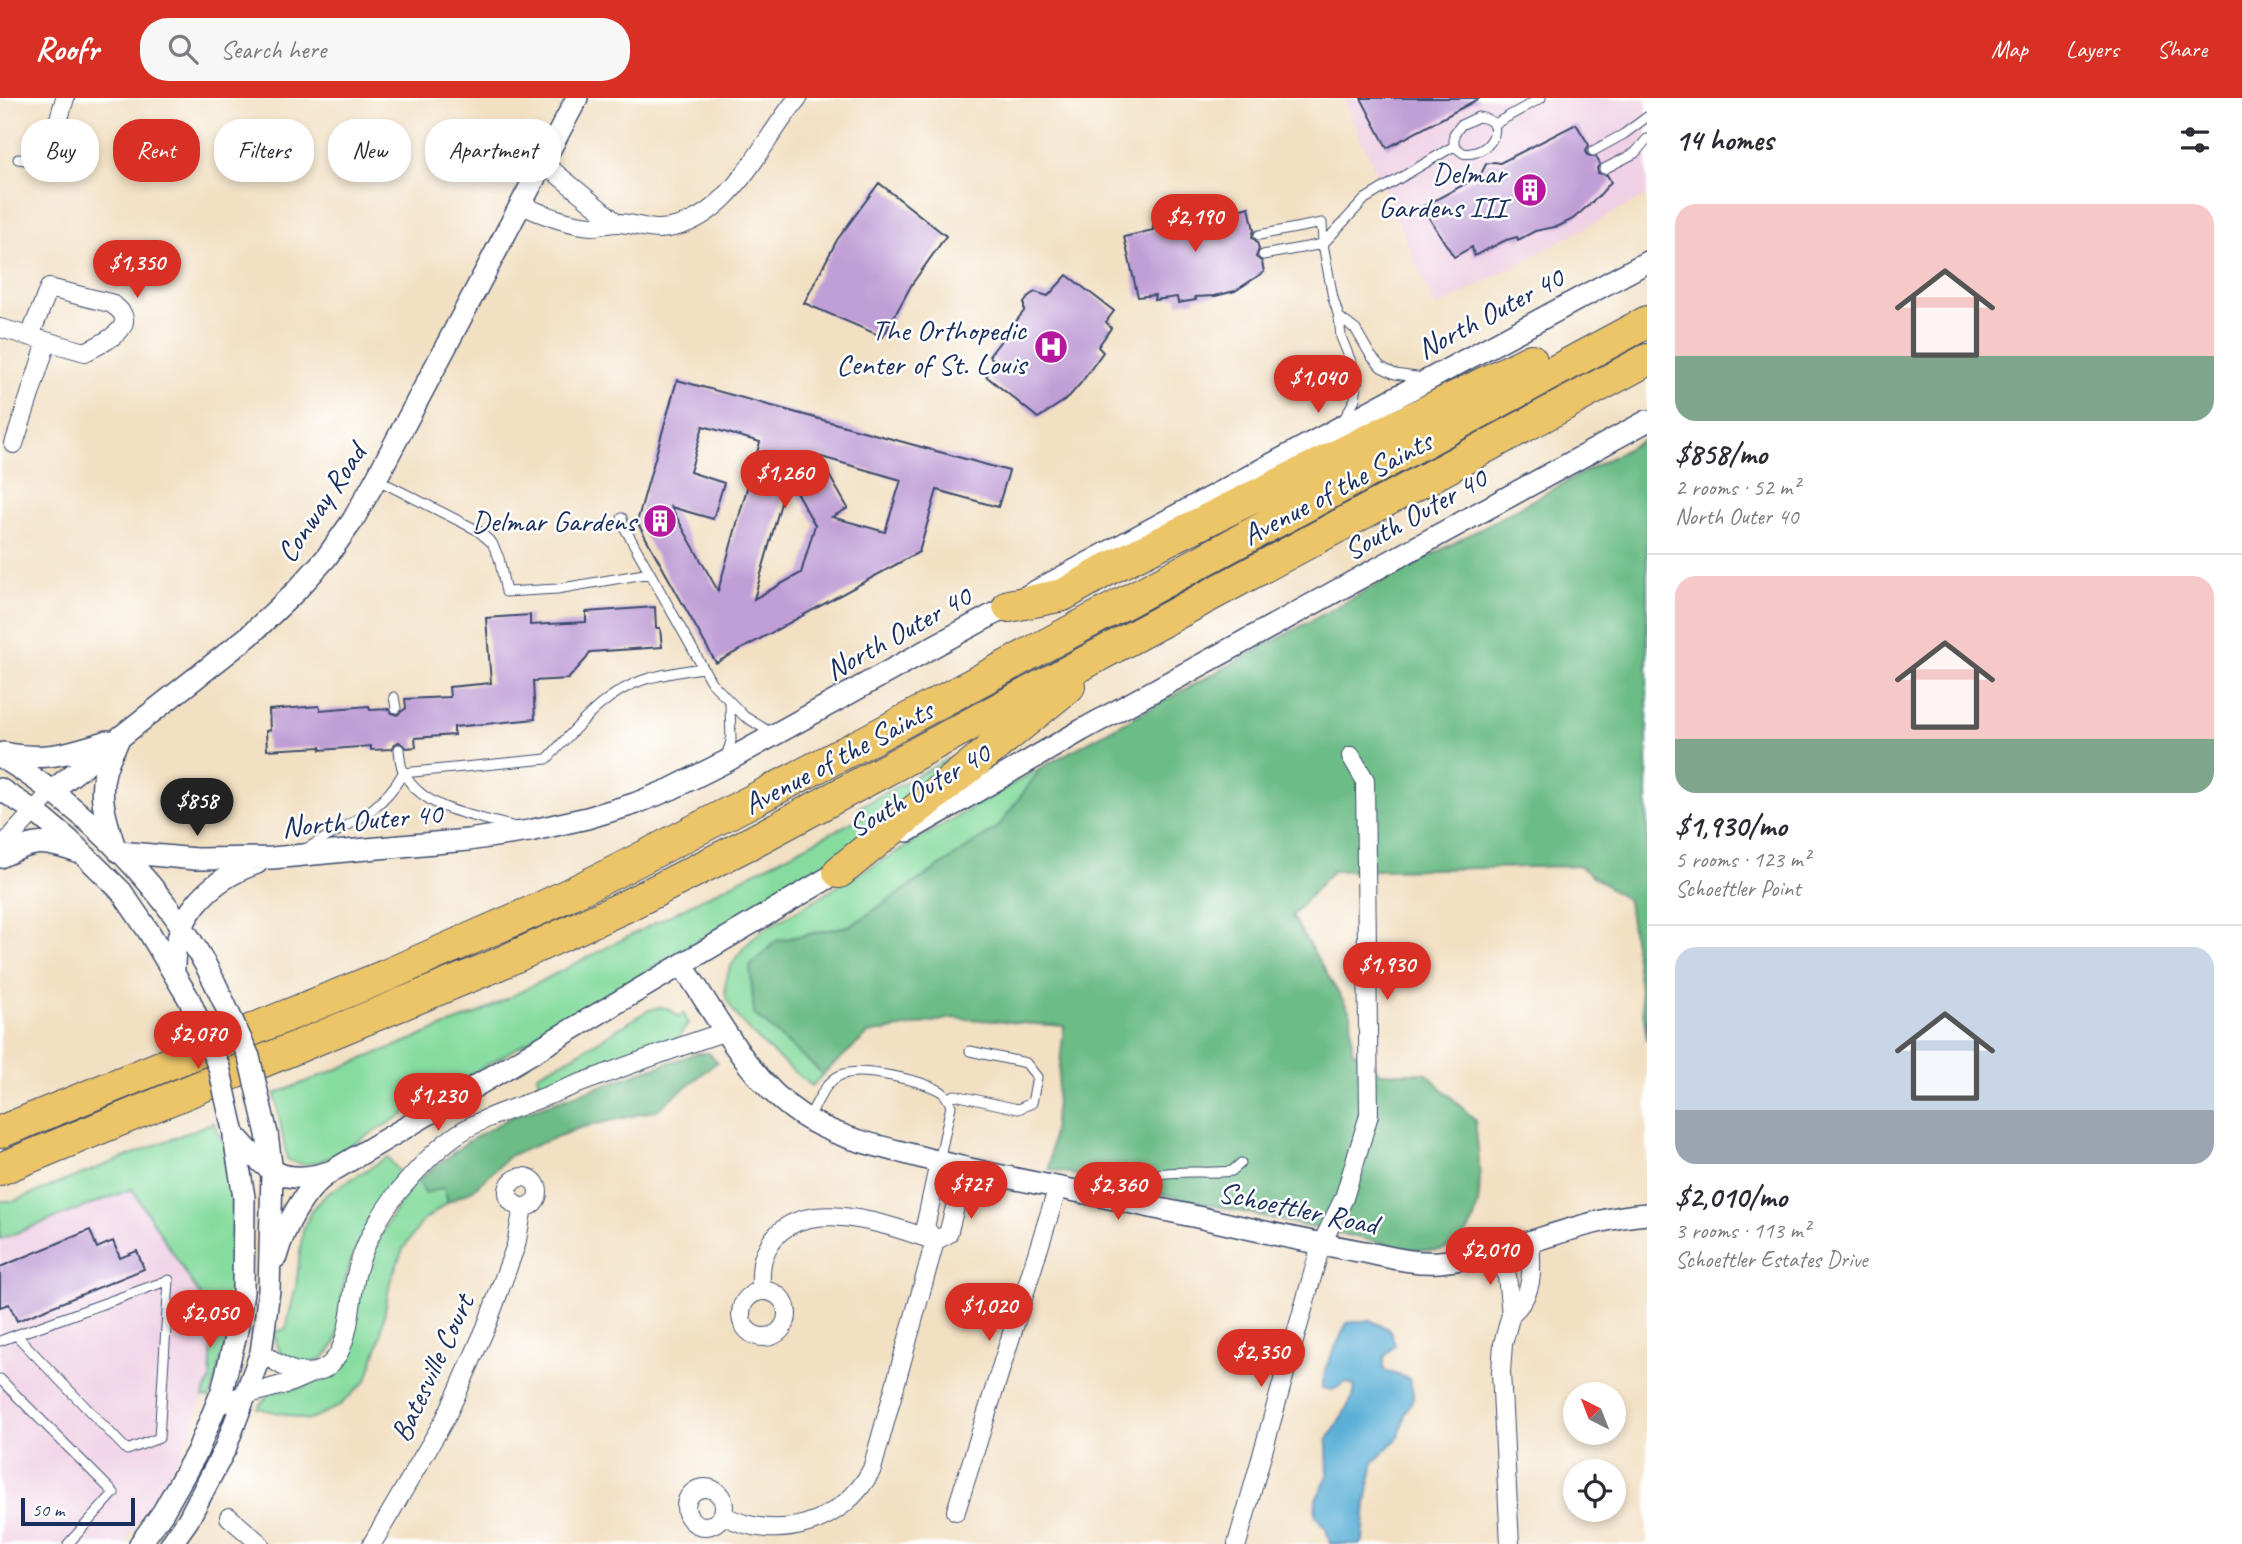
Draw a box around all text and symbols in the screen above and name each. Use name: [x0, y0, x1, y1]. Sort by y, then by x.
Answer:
search box: [140, 18, 630, 81]
text: Roofr: [35, 28, 98, 70]
icon: search: [164, 30, 202, 68]
text: Search here: [220, 33, 326, 66]
text: Map: [1991, 34, 2028, 64]
text: Layers: [2066, 34, 2119, 64]
text: Share: [2157, 34, 2207, 64]
chip: Buy: [21, 119, 99, 182]
chip: Rent: [113, 119, 200, 182]
chip: Filters: [214, 119, 314, 182]
chip: New: [328, 119, 411, 182]
chip: Apartment: [425, 119, 561, 182]
text: 14 homes: [1675, 121, 1773, 159]
icon: filters: [2176, 121, 2214, 159]
place label: Delmar Gardens III: [1378, 154, 1512, 226]
building icon: Delmar Gardens III: [1511, 171, 1549, 209]
pin: $2,190: [1138, 194, 1252, 254]
text: $2,190: [1167, 202, 1223, 231]
pin: $1,350: [80, 240, 194, 300]
text: $1,350: [109, 248, 165, 277]
icon: home: [1882, 250, 2008, 376]
street label: North Outer 40: [1410, 257, 1572, 368]
place label: The Orthopedic Center of St. Louis: [836, 311, 1029, 383]
hospital icon: The Orthopedic Center of St. Louis: [1032, 328, 1070, 366]
pin: $1,040: [1261, 356, 1375, 415]
text: $1,040: [1290, 363, 1346, 392]
street label: Avenue of the Saints: [1236, 421, 1441, 554]
street label: Conway Road: [268, 433, 377, 569]
text: $858/mo: [1675, 435, 1767, 473]
pin: $1,260: [728, 450, 842, 510]
text: $1,260: [757, 458, 813, 487]
street label: South Outer 40: [1337, 458, 1495, 569]
text: 2 rooms · 52 m²: [1675, 473, 1799, 502]
place label: Delmar Gardens: [472, 502, 639, 540]
building icon: Delmar Gardens: [641, 502, 679, 540]
text: North Outer 40: [1675, 502, 1798, 531]
street label: North Outer 40: [818, 576, 980, 689]
icon: home: [1882, 622, 2008, 748]
street label: Avenue of the Saints: [737, 690, 942, 823]
street label: South Outer 40: [841, 733, 999, 846]
pin: $858: [156, 778, 238, 838]
text: $858: [176, 786, 218, 815]
street label: North Outer 40: [280, 794, 446, 846]
text: $1,930/mo: [1675, 807, 1787, 845]
text: 5 rooms · 123 m²: [1675, 845, 1810, 874]
text: Schoettler Point: [1675, 874, 1801, 903]
pin: $1,930: [1330, 942, 1444, 1002]
text: $1,930: [1359, 950, 1415, 979]
icon: home: [1882, 993, 2008, 1119]
pin: $2,070: [141, 1012, 255, 1071]
text: $2,070: [170, 1019, 226, 1048]
pin: $1,230: [381, 1074, 495, 1133]
text: $1,230: [410, 1081, 466, 1110]
pin: $727: [930, 1162, 1012, 1221]
pin: $2,360: [1061, 1162, 1175, 1222]
text: $727: [950, 1169, 992, 1198]
text: $2,360: [1090, 1170, 1146, 1199]
street label: Schoettler Road: [1215, 1173, 1385, 1244]
text: $2,010/mo: [1675, 1178, 1787, 1216]
text: 3 rooms · 113 m²: [1675, 1216, 1810, 1245]
pin: $2,010: [1433, 1228, 1547, 1287]
text: $2,010: [1462, 1235, 1518, 1264]
text: Schoettler Estates Drive: [1675, 1245, 1868, 1274]
pin: $1,020: [932, 1284, 1046, 1343]
street label: Batesville Court: [381, 1286, 484, 1448]
pin: $2,050: [153, 1290, 267, 1350]
text: $1,020: [961, 1291, 1017, 1320]
text: $2,050: [182, 1298, 238, 1327]
pin: $2,350: [1204, 1330, 1318, 1389]
text: $2,350: [1233, 1337, 1289, 1366]
north arrow: [1563, 1382, 1626, 1446]
map controls: [1563, 1382, 1626, 1522]
button: locate: [1563, 1459, 1626, 1522]
scale bar: [21, 1495, 135, 1527]
text: 50 m: [32, 1498, 64, 1522]

